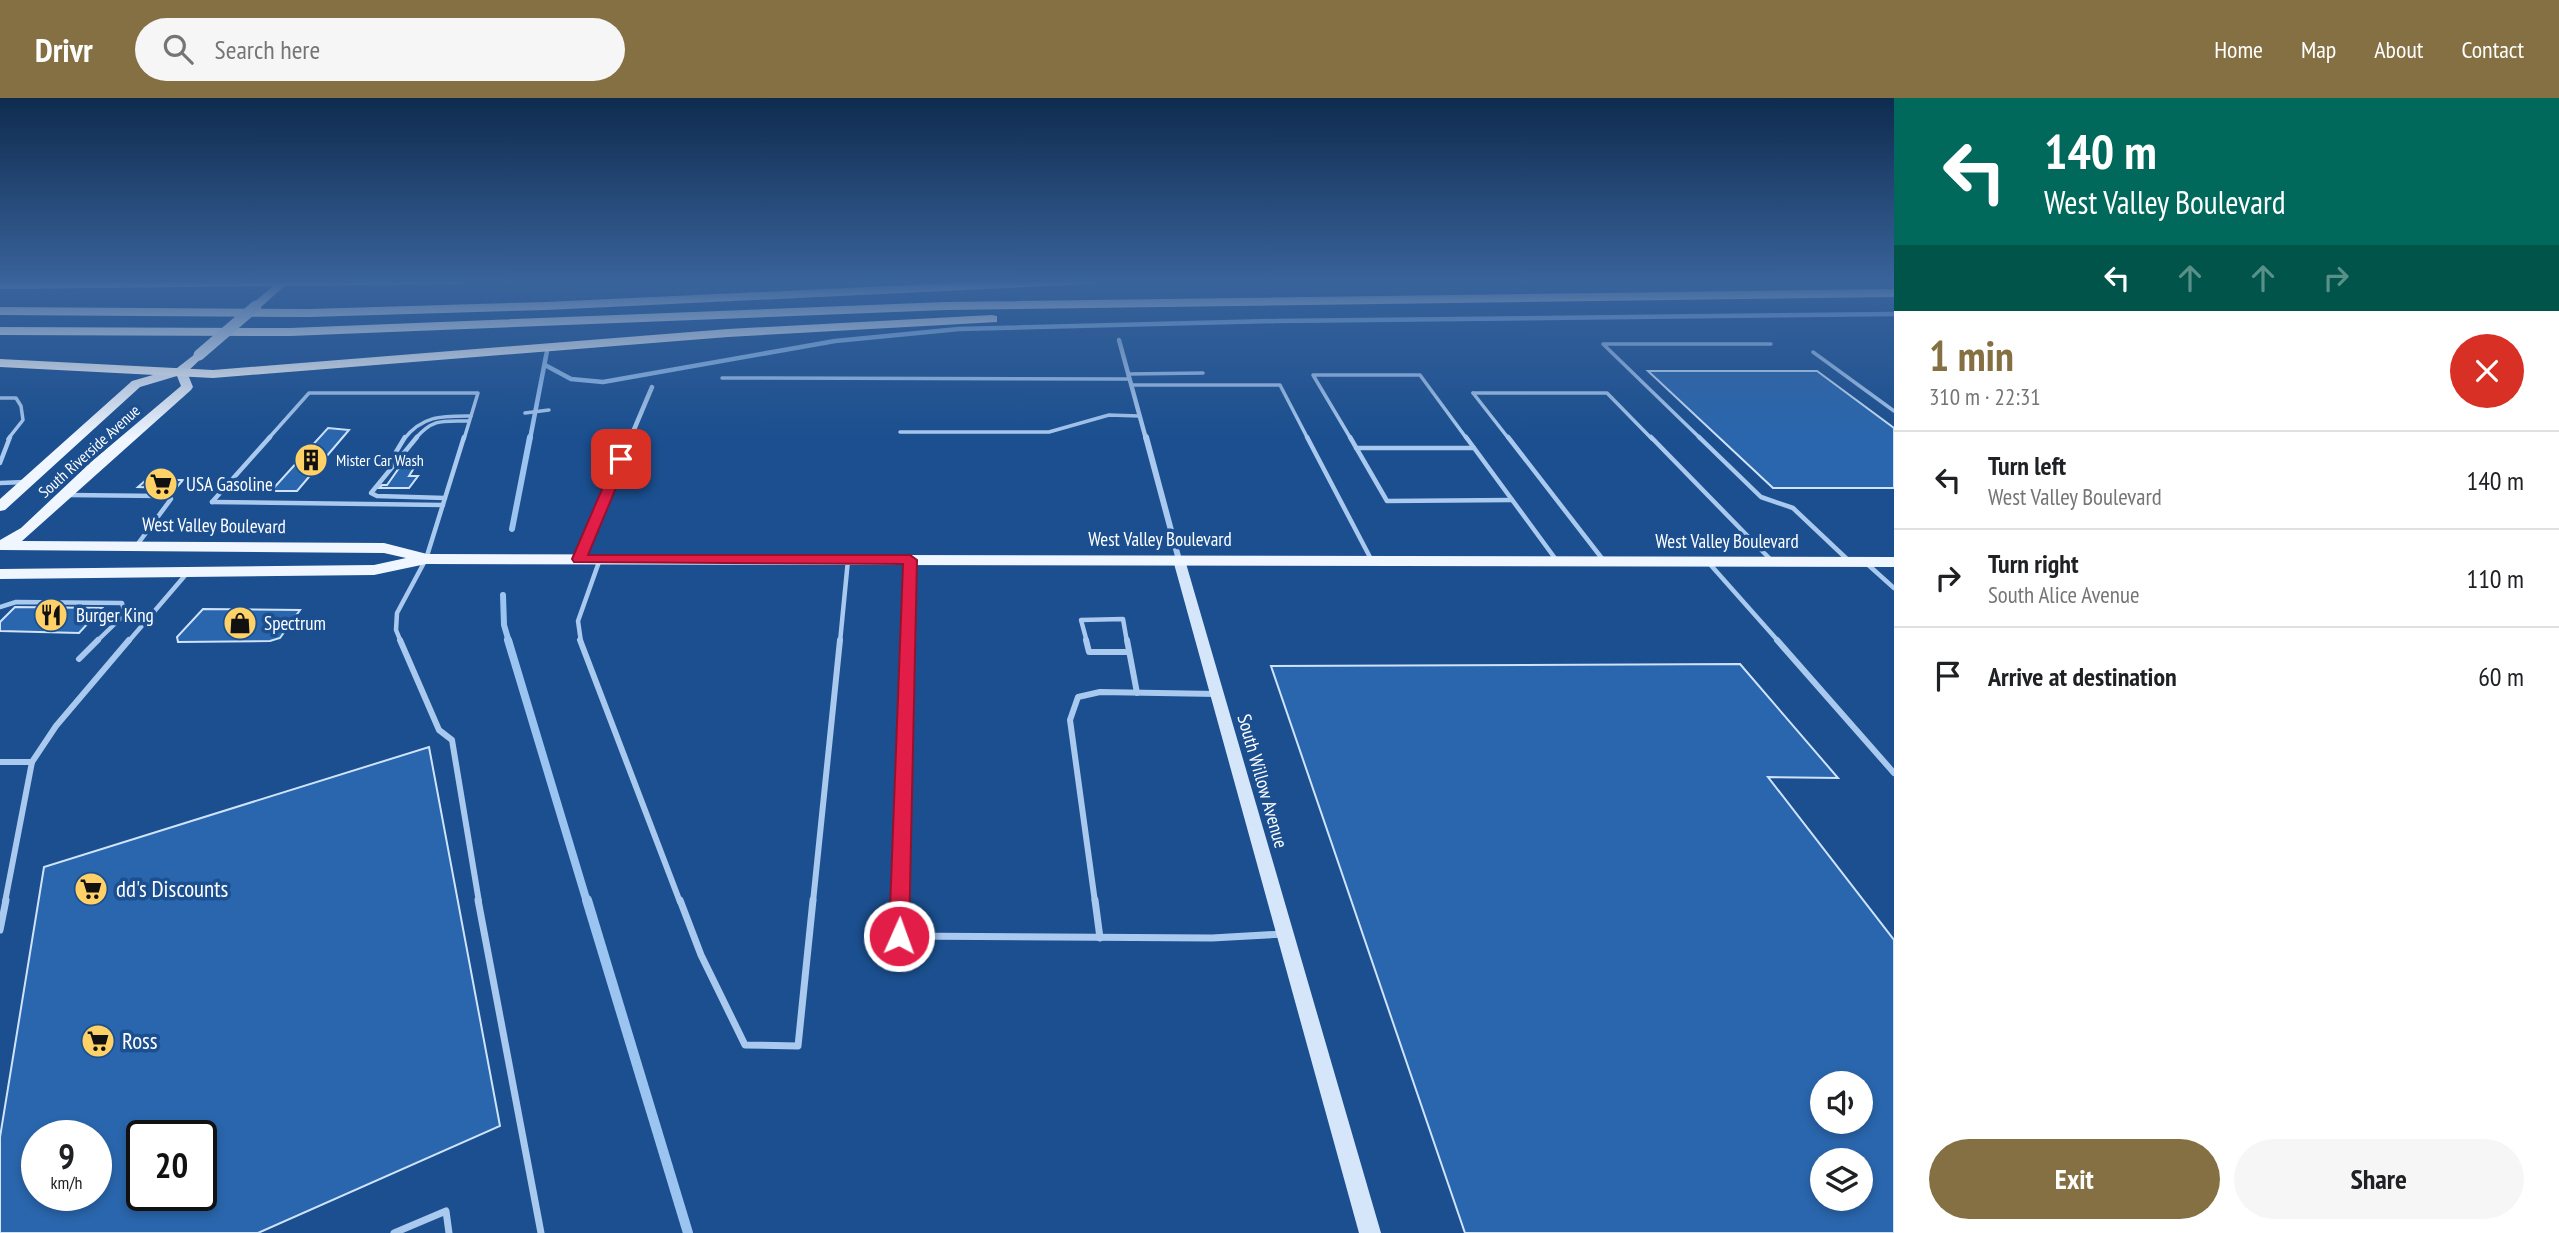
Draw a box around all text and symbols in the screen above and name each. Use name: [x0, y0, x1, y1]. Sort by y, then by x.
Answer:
search box: [135, 18, 625, 81]
text: Drivr: [35, 28, 93, 71]
icon: search: [159, 30, 197, 68]
text: Search here: [215, 33, 320, 66]
text: Home: [2214, 34, 2263, 65]
text: Map: [2301, 34, 2336, 65]
text: About: [2374, 34, 2423, 65]
text: Contact: [2461, 34, 2524, 65]
text: 140 m: [2044, 119, 2157, 183]
icon: left: [1929, 126, 2020, 217]
text: West Valley Boulevard: [2044, 181, 2286, 223]
icon: left: [2098, 259, 2136, 297]
icon: ahead: [2171, 259, 2209, 297]
icon: ahead: [2244, 259, 2282, 297]
icon: right: [2317, 259, 2355, 297]
text: 1 min: [1929, 328, 2014, 383]
button: close: [2450, 334, 2524, 408]
text: 310 m · 22:31: [1929, 382, 2041, 411]
street label: South Riverside Avenue: [34, 400, 144, 502]
pin: [591, 429, 651, 489]
icon: arrive: [602, 440, 640, 478]
building icon: Mister Car Wash: [292, 441, 330, 479]
text: Turn left: [1988, 449, 2066, 482]
place label: Mister Car Wash: [336, 450, 424, 470]
icon: left: [1929, 461, 1967, 499]
text: 140 m: [2466, 464, 2524, 497]
supermarket icon: USA Gasoline: [142, 465, 180, 503]
place label: USA Gasoline: [186, 472, 273, 496]
text: West Valley Boulevard: [1988, 482, 2162, 511]
street label: West Valley Boulevard: [142, 512, 286, 538]
street label: West Valley Boulevard: [1088, 527, 1232, 551]
street label: West Valley Boulevard: [1655, 529, 1799, 553]
text: Turn right: [1988, 547, 2079, 580]
icon: right: [1929, 559, 1967, 597]
text: 110 m: [2466, 562, 2524, 595]
text: South Alice Avenue: [1988, 580, 2139, 609]
restaurant icon: Burger King: [32, 596, 70, 634]
place label: Burger King: [76, 603, 154, 627]
shop icon: Spectrum: [221, 604, 259, 642]
place label: Spectrum: [264, 611, 326, 635]
icon: arrive: [1929, 657, 1967, 695]
text: Arrive at destination: [1988, 660, 2177, 693]
text: 60 m: [2478, 660, 2524, 693]
street label: South Willow Avenue: [1232, 711, 1294, 851]
supermarket icon: dd's Discounts: [72, 870, 110, 908]
place label: dd's Discounts: [116, 874, 229, 903]
position arrow: [862, 899, 936, 973]
supermarket icon: Ross: [79, 1022, 117, 1060]
place label: Ross: [122, 1026, 158, 1055]
map controls: [1810, 1071, 1873, 1211]
button: sound: [1810, 1071, 1873, 1134]
speed limit sign: 20: [126, 1120, 217, 1211]
text: 9: [58, 1133, 75, 1179]
button: Exit: [1929, 1139, 2220, 1219]
button: Share: [2234, 1139, 2524, 1219]
button: layers: [1810, 1148, 1873, 1211]
text: km/h: [51, 1171, 82, 1194]

